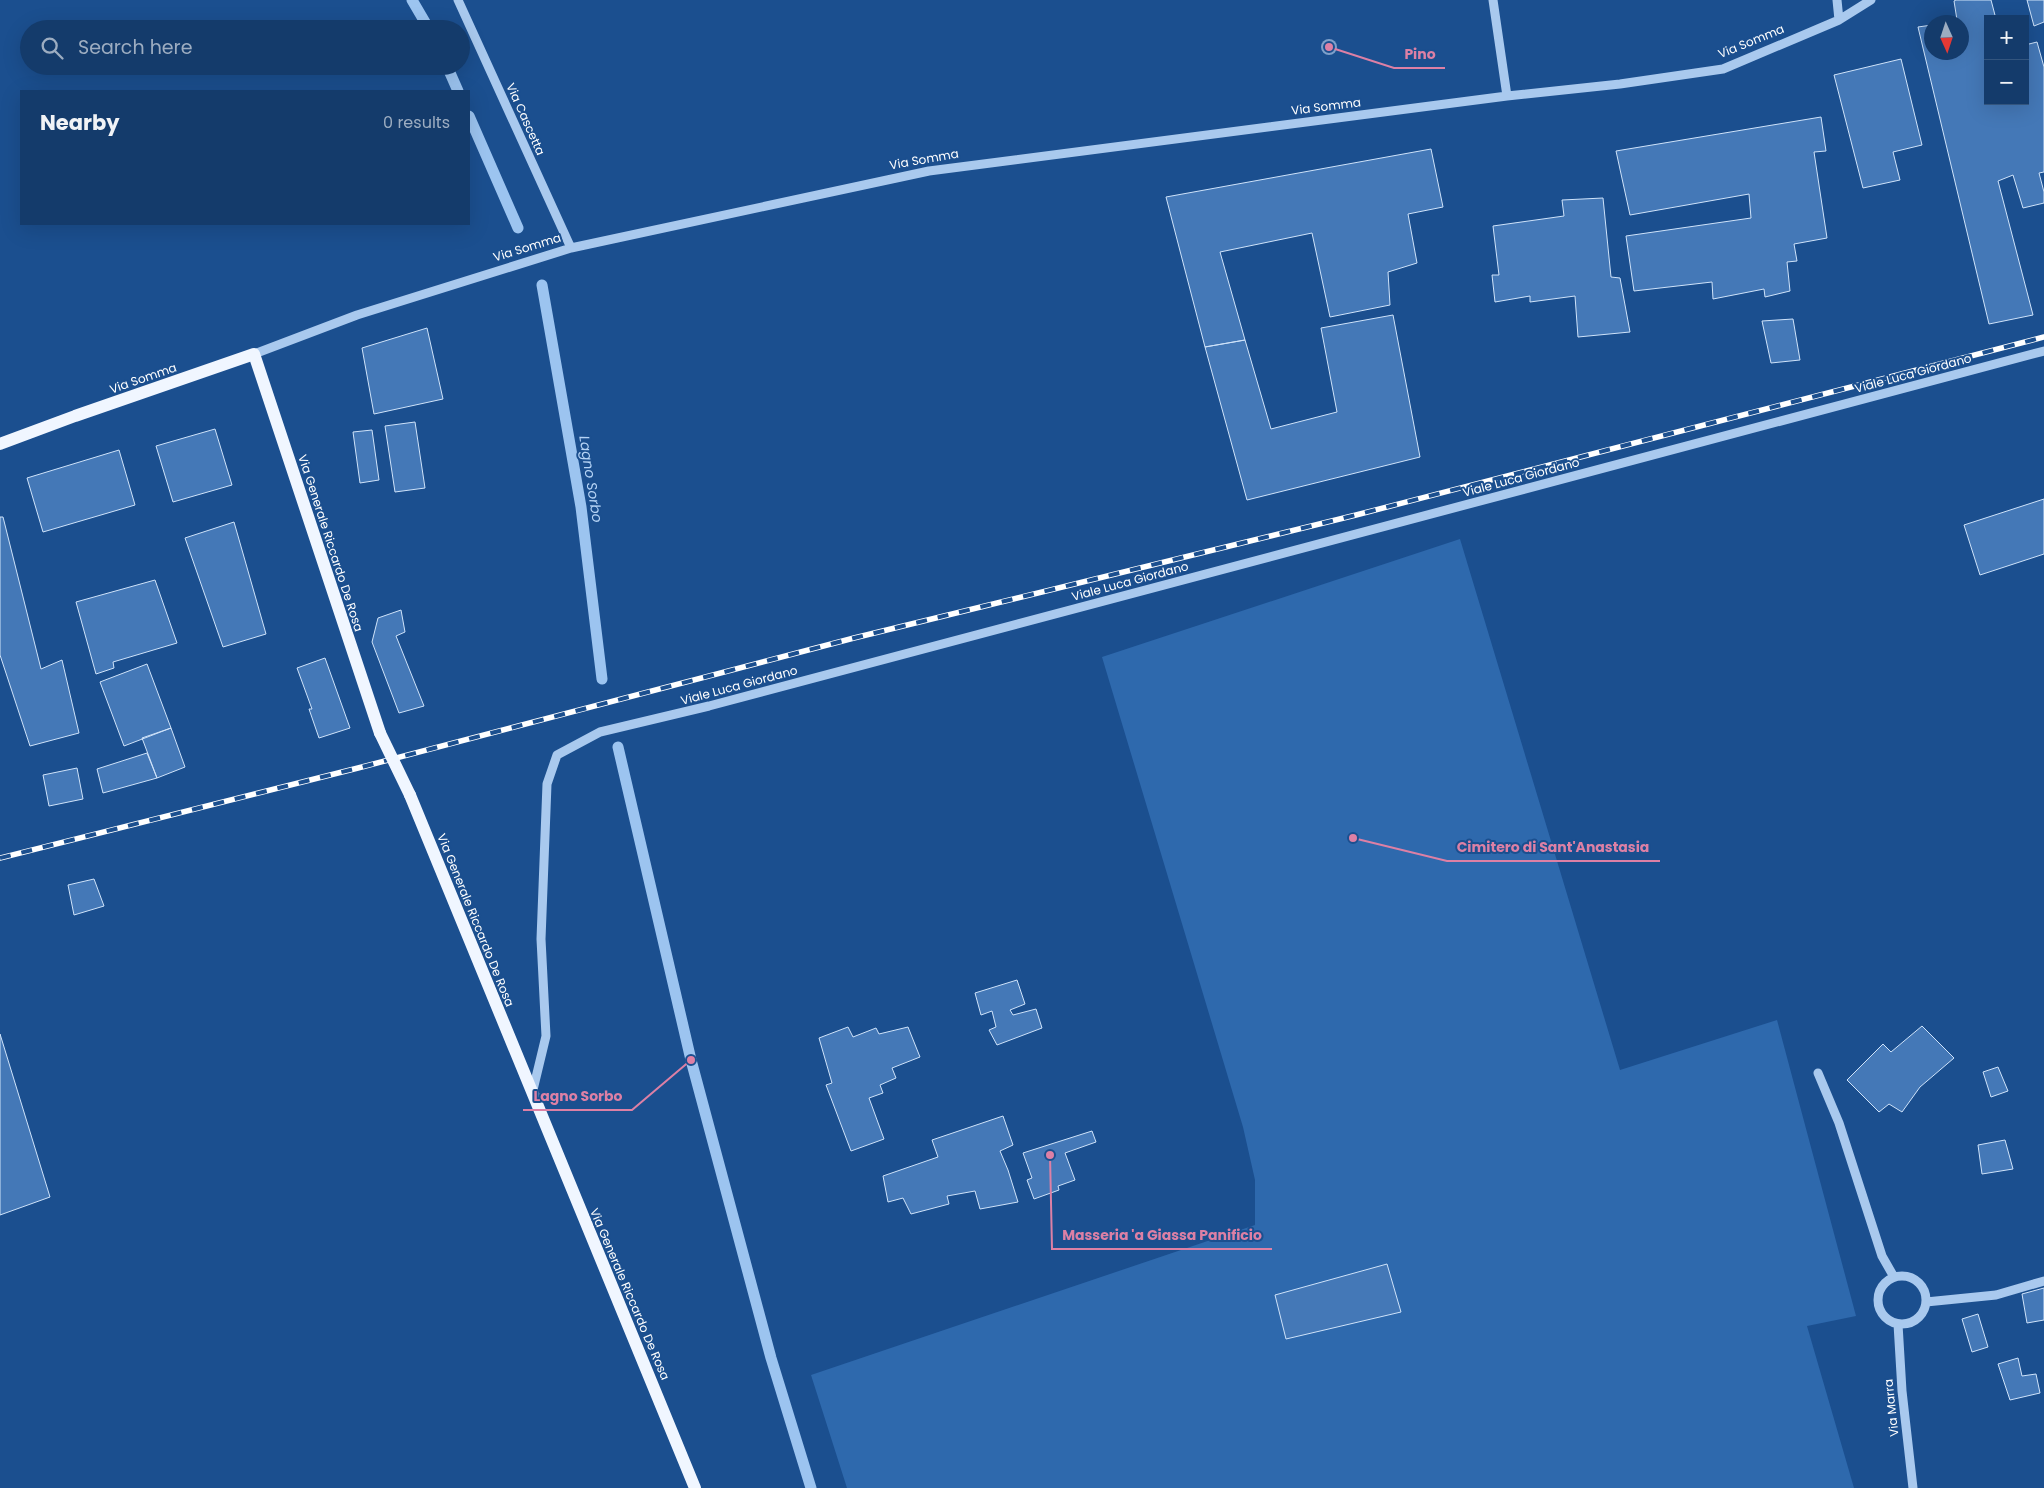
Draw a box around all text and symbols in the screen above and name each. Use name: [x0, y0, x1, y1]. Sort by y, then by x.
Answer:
north arrow: [1924, 15, 1969, 60]
map controls: [1984, 15, 2029, 105]
button: +: [1984, 15, 2029, 60]
search box: [20, 20, 470, 75]
street label: Via Somma: [1715, 20, 1787, 62]
icon: search: [38, 34, 66, 62]
text: Search here: [78, 34, 192, 61]
callout: Pino: [1394, 39, 1445, 68]
text: Pino: [1404, 44, 1436, 64]
button: −: [1984, 60, 2029, 105]
street label: Via Cascetta: [502, 80, 550, 158]
street label: Via Somma: [1290, 93, 1362, 119]
text: Nearby: [40, 108, 120, 137]
text: 0 results: [383, 111, 450, 134]
street label: Via Somma: [888, 145, 960, 173]
street label: Via Somma: [491, 229, 563, 265]
street label: Viale Luca Giordano: [1853, 349, 1974, 397]
street label: Via Somma: [107, 359, 179, 397]
water label: Lagno Sorbo: [574, 434, 608, 524]
street label: Via Generale Riccardo De Rosa: [294, 452, 368, 634]
street label: Viale Luca Giordano: [1461, 453, 1582, 501]
street label: Viale Luca Giordano: [1070, 557, 1191, 605]
street label: Viale Luca Giordano: [679, 661, 800, 709]
street label: Via Generale Riccardo De Rosa: [433, 831, 519, 1009]
callout: Cimitero di Sant'Anastasia: [1447, 832, 1660, 861]
text: Cimitero di Sant'Anastasia: [1457, 837, 1649, 857]
callout: Lagno Sorbo: [523, 1081, 632, 1110]
text: Lagno Sorbo: [534, 1086, 623, 1106]
street label: Via Generale Riccardo De Rosa: [586, 1205, 674, 1383]
callout: Masseria 'a Giassa Panificio: [1052, 1220, 1272, 1249]
text: Masseria 'a Giassa Panificio: [1062, 1225, 1262, 1245]
street label: Via Marra: [1880, 1378, 1902, 1438]

